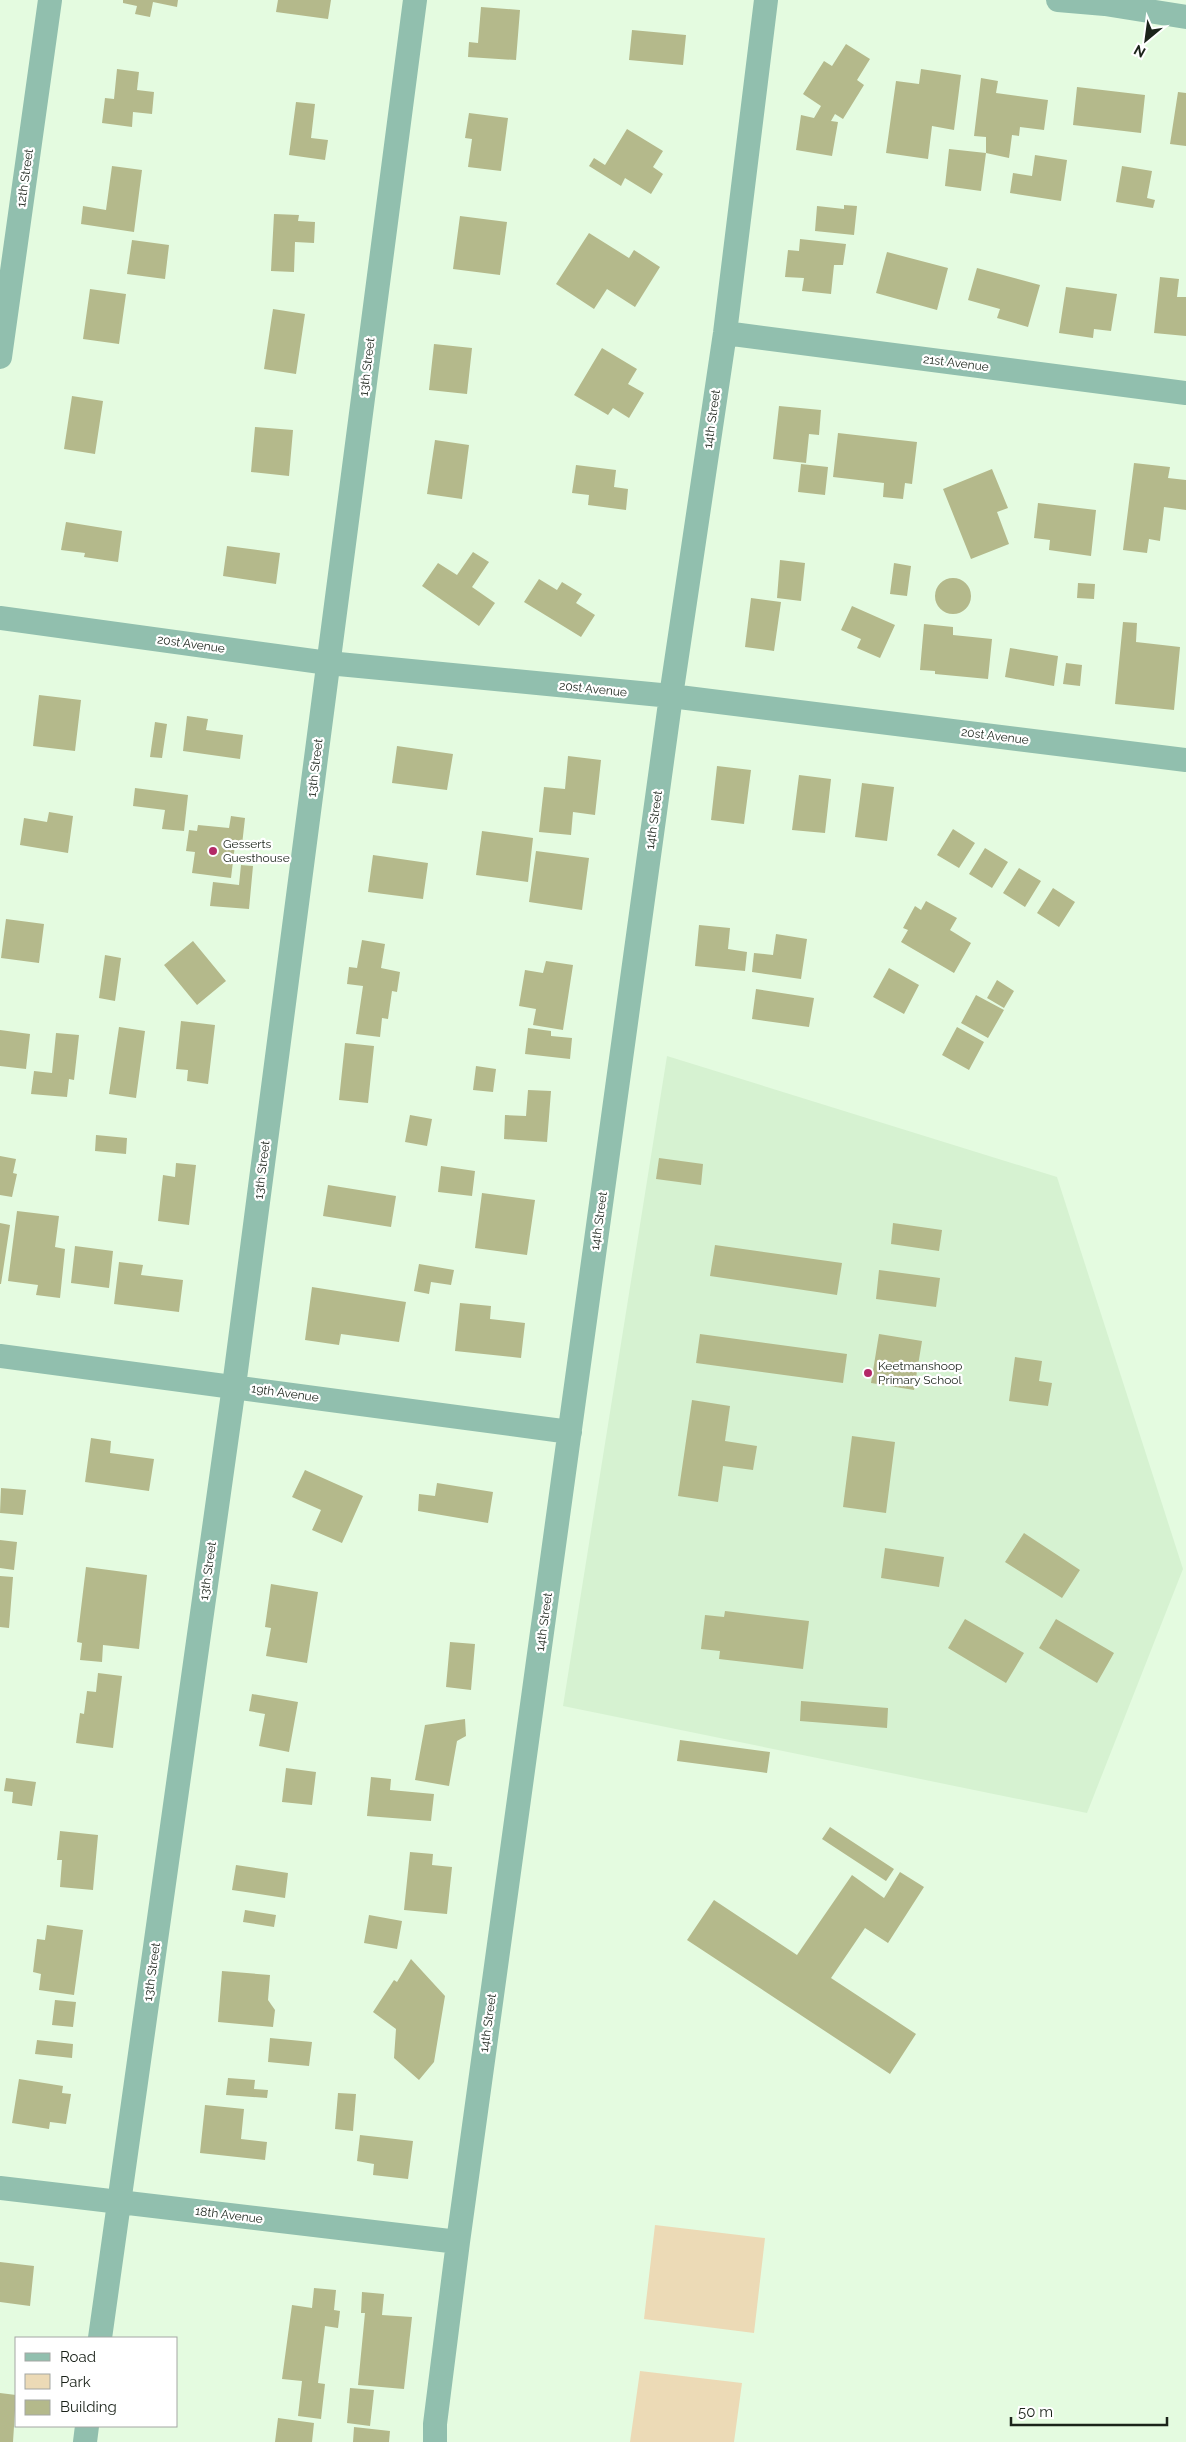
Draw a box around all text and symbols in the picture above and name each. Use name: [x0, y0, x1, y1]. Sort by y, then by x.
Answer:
north arrow: [1121, 15, 1171, 65]
text: N: [1131, 42, 1148, 61]
street label: 12th Street: [14, 148, 36, 208]
street label: 13th Street: [356, 337, 378, 397]
street label: 21st Avenue: [922, 352, 990, 374]
street label: 14th Street: [701, 389, 723, 449]
street label: 20st Avenue: [156, 632, 226, 656]
street label: 20st Avenue: [558, 678, 628, 700]
street label: 20st Avenue: [960, 725, 1030, 747]
street label: 13th Street: [304, 738, 326, 798]
street label: 14th Street: [643, 790, 665, 850]
place label: Gesserts Guesthouse: [223, 837, 290, 865]
marker: Gesserts Guesthouse: [207, 845, 219, 857]
street label: 13th Street: [251, 1140, 273, 1200]
street label: 14th Street: [588, 1191, 610, 1251]
place label: Keetmanshoop Primary School: [878, 1359, 962, 1387]
marker: Keetmanshoop Primary School: [862, 1367, 874, 1379]
street label: 19th Avenue: [250, 1381, 320, 1405]
street label: 13th Street: [197, 1541, 219, 1601]
street label: 14th Street: [533, 1592, 555, 1652]
street label: 13th Street: [141, 1942, 163, 2002]
street label: 14th Street: [477, 1993, 499, 2053]
street label: 18th Avenue: [194, 2204, 264, 2226]
legend: [15, 2337, 178, 2427]
text: Road: [60, 2348, 96, 2366]
text: Park: [60, 2373, 91, 2391]
scale bar: [1011, 2394, 1167, 2426]
text: Building: [60, 2398, 117, 2416]
text: 50 m: [1018, 2403, 1053, 2421]

